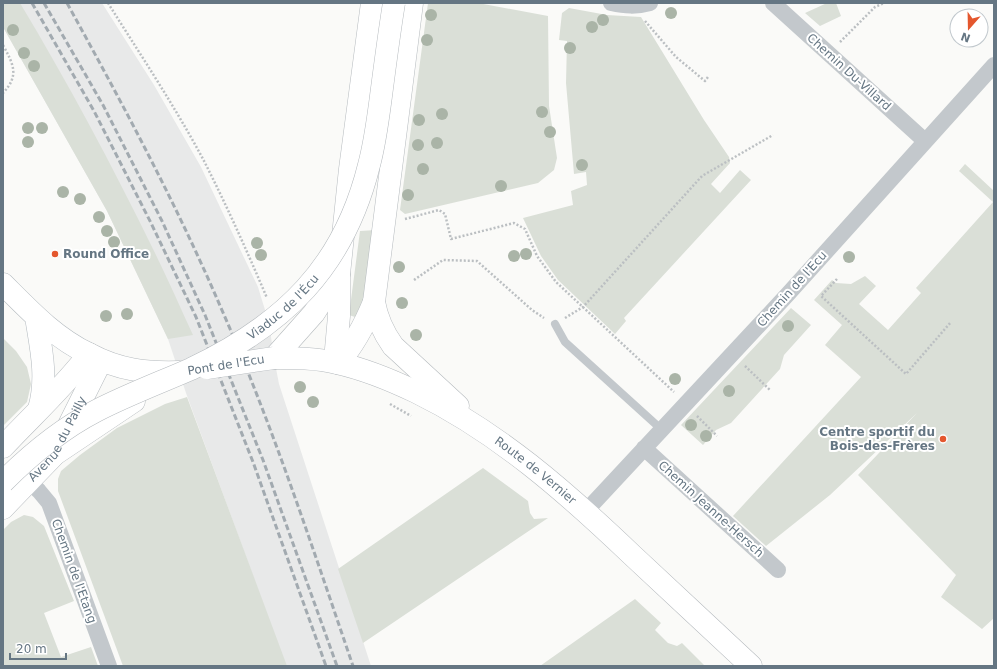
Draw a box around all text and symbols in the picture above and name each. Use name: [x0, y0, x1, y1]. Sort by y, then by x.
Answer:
north arrow: [949, 8, 989, 48]
text: N: [959, 29, 972, 45]
street label: Chemin Du-Villard: [804, 31, 894, 113]
place label: Round Office: [63, 247, 149, 261]
street label: Chemin de l'Ecu: [754, 248, 830, 330]
marker: Round Office: [50, 249, 60, 259]
street label: Viaduc de l'Écu: [245, 272, 322, 343]
street label: Pont de l'Ecu: [187, 352, 265, 378]
street label: Avenue du Pailly: [25, 394, 89, 484]
place label: Centre sportif du Bois-des-Frères: [819, 425, 935, 453]
street label: Route de Vernier: [492, 434, 579, 507]
marker: Centre sportif du Bois-des-Frères: [938, 434, 948, 444]
street label: Chemin Jeanne-Hersch: [655, 458, 767, 560]
street label: Chemin de l'Etang: [49, 517, 99, 625]
scale bar: [10, 635, 66, 661]
text: 20 m: [16, 642, 47, 656]

